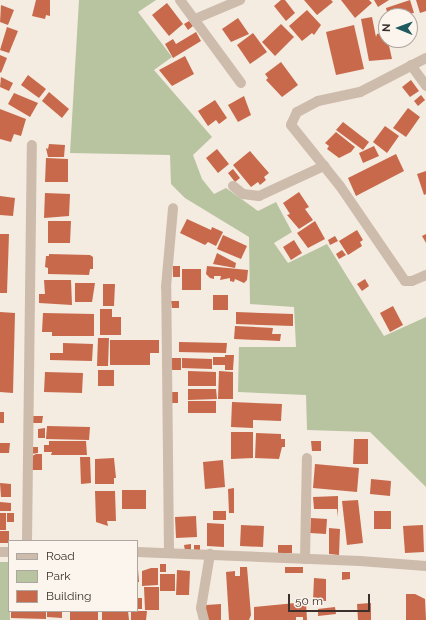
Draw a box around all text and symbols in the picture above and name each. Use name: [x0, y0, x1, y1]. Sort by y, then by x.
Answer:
north arrow: [378, 8, 418, 48]
text: N: [380, 23, 393, 32]
legend: [8, 540, 138, 612]
text: Road: [46, 549, 75, 563]
text: Park: [46, 569, 71, 583]
scale bar: [290, 586, 372, 612]
text: Building: [46, 589, 92, 603]
text: 50 m: [295, 594, 323, 608]

